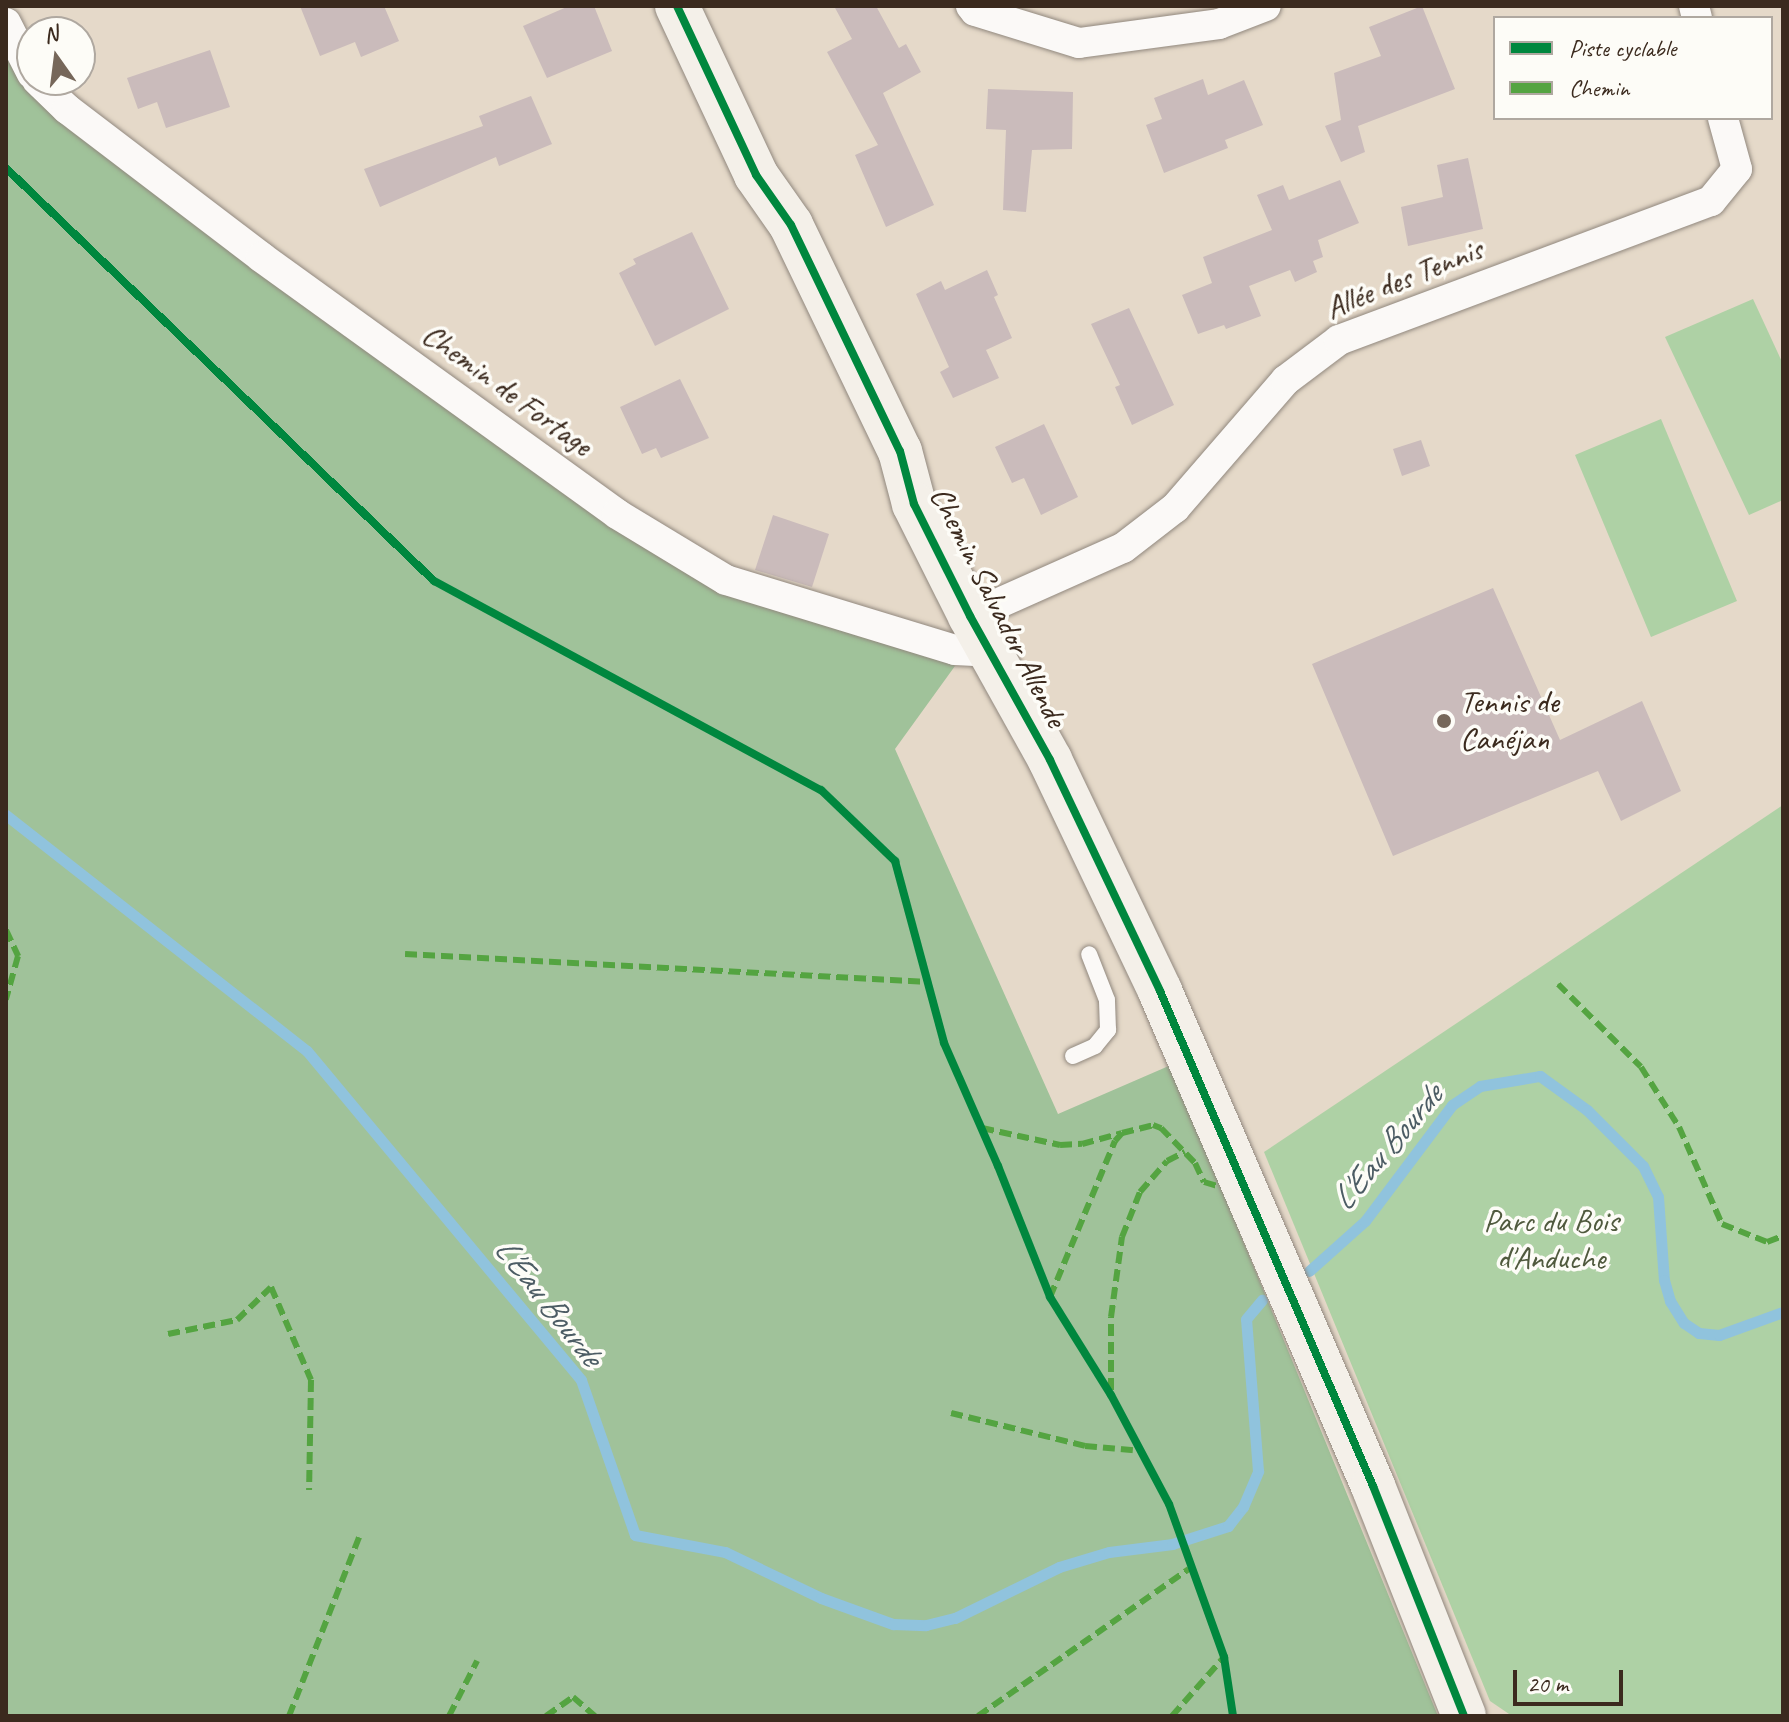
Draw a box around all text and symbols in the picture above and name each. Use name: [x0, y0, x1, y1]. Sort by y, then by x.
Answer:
north arrow: [16, 16, 96, 96]
legend: [1493, 16, 1773, 120]
text: N: [41, 19, 61, 50]
text: Piste cyclable: [1569, 33, 1676, 63]
text: Chemin: [1569, 73, 1629, 103]
street label: Allée des Tennis: [1320, 230, 1488, 328]
street label: Chemin de Fortage: [415, 315, 599, 465]
street label: Chemin Salvador Allende: [921, 481, 1075, 733]
place label: Tennis de Canéjan: [1460, 684, 1559, 759]
marker: Tennis de Canéjan: [1435, 712, 1453, 730]
water label: L'Eau Bourde: [1322, 1076, 1450, 1218]
park label: Parc du Bois d'Anduche: [1484, 1203, 1618, 1278]
water label: L'Eau Bourde: [486, 1229, 612, 1373]
scale bar: [1517, 1654, 1627, 1704]
text: 20 m: [1527, 1669, 1568, 1699]

